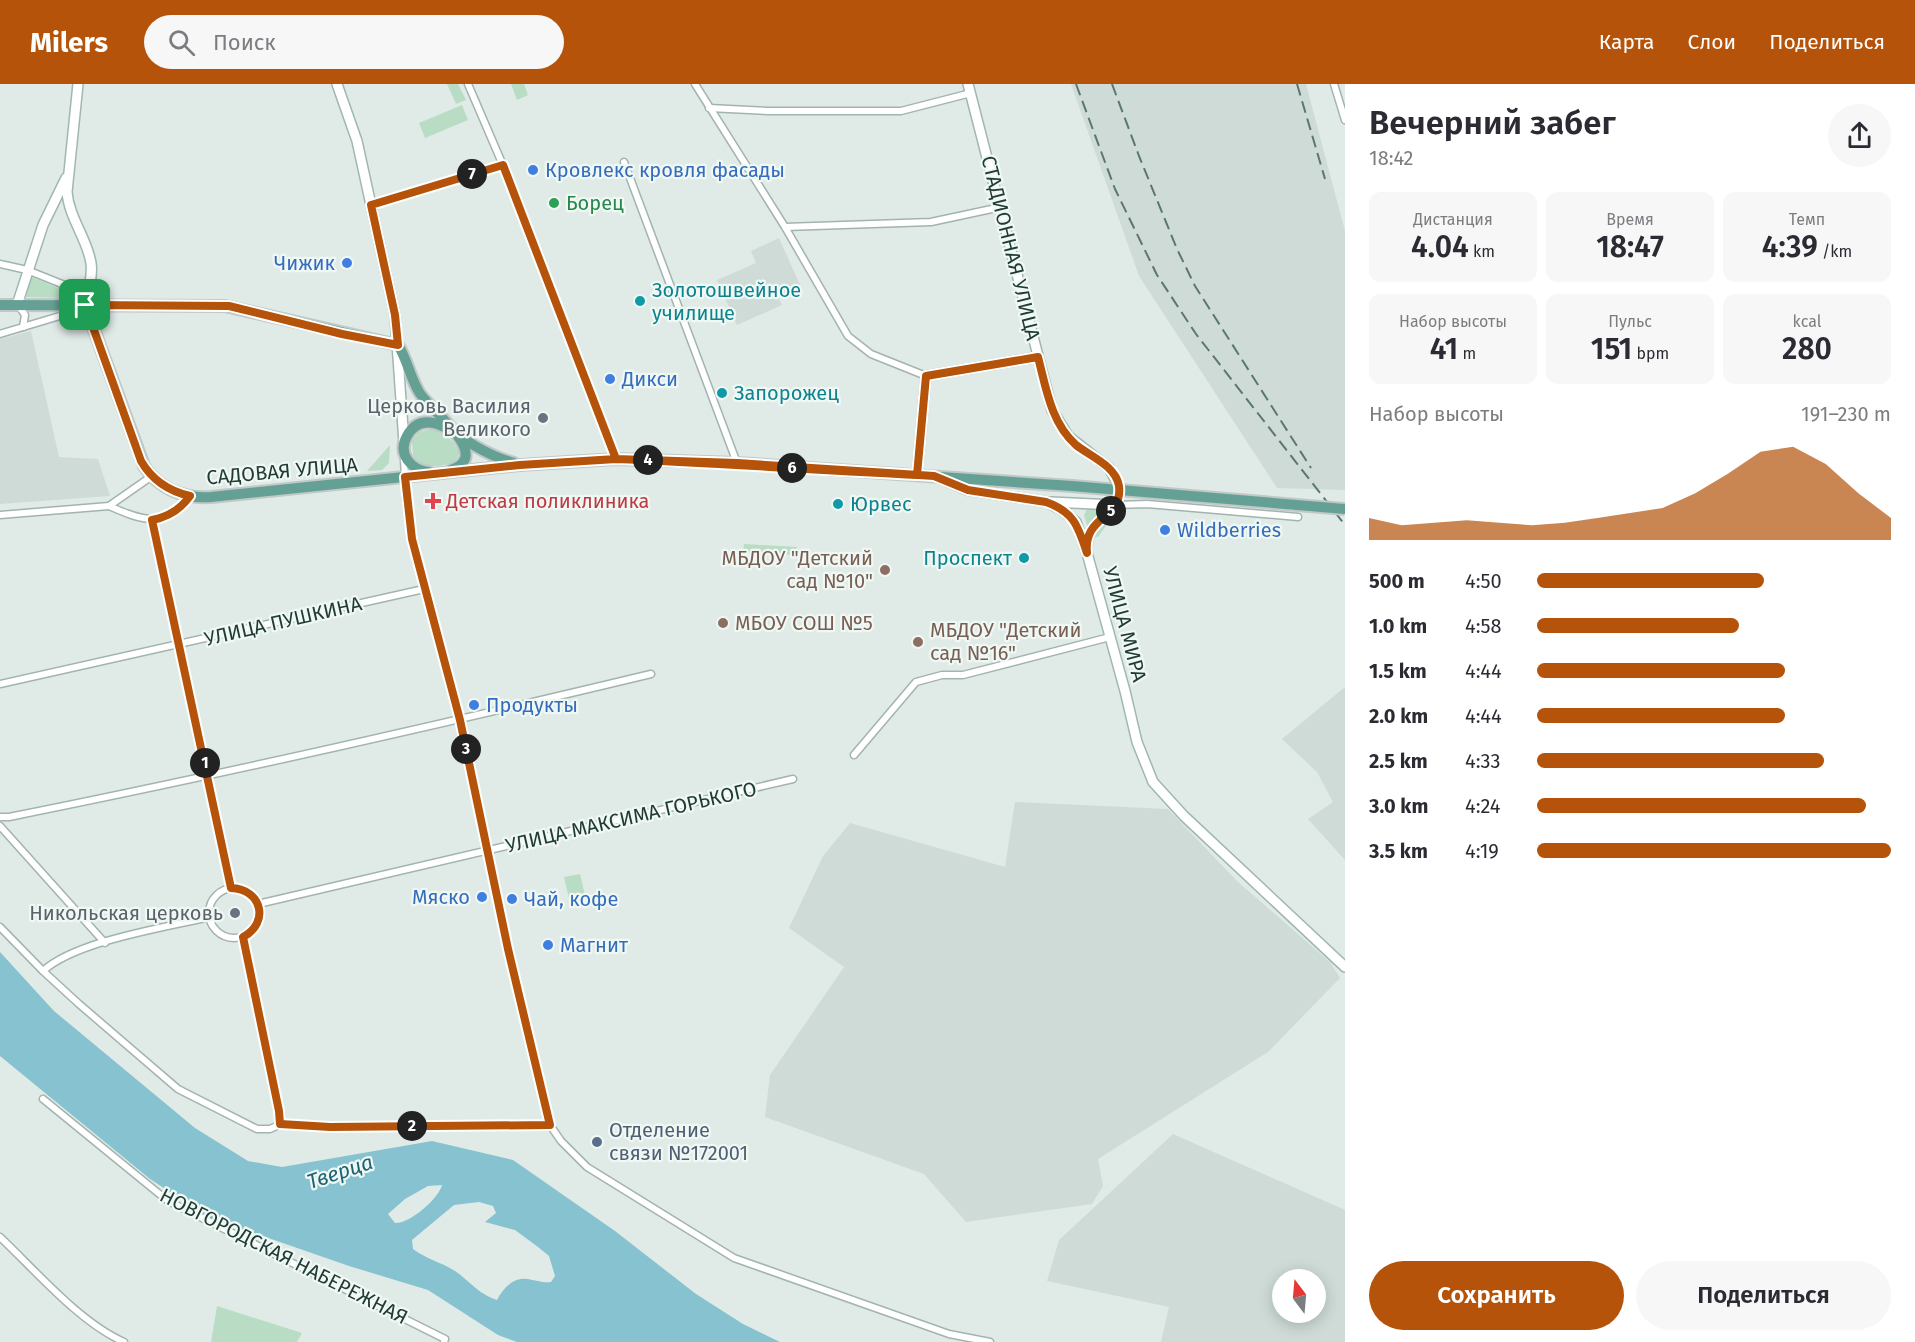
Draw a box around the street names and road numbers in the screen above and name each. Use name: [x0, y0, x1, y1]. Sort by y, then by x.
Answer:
street label: СТАДИОННАЯ УЛИЦА: [976, 153, 1046, 343]
street label: САДОВАЯ УЛИЦА: [205, 452, 359, 490]
street label: УЛИЦА МИРА: [1098, 564, 1152, 685]
street label: УЛИЦА ПУШКИНА: [202, 591, 364, 651]
street label: УЛИЦА МАКСИМА ГОРЬКОГО: [503, 776, 759, 858]
street label: НОВГОРОДСКАЯ НАБЕРЕЖНАЯ: [156, 1183, 412, 1329]

